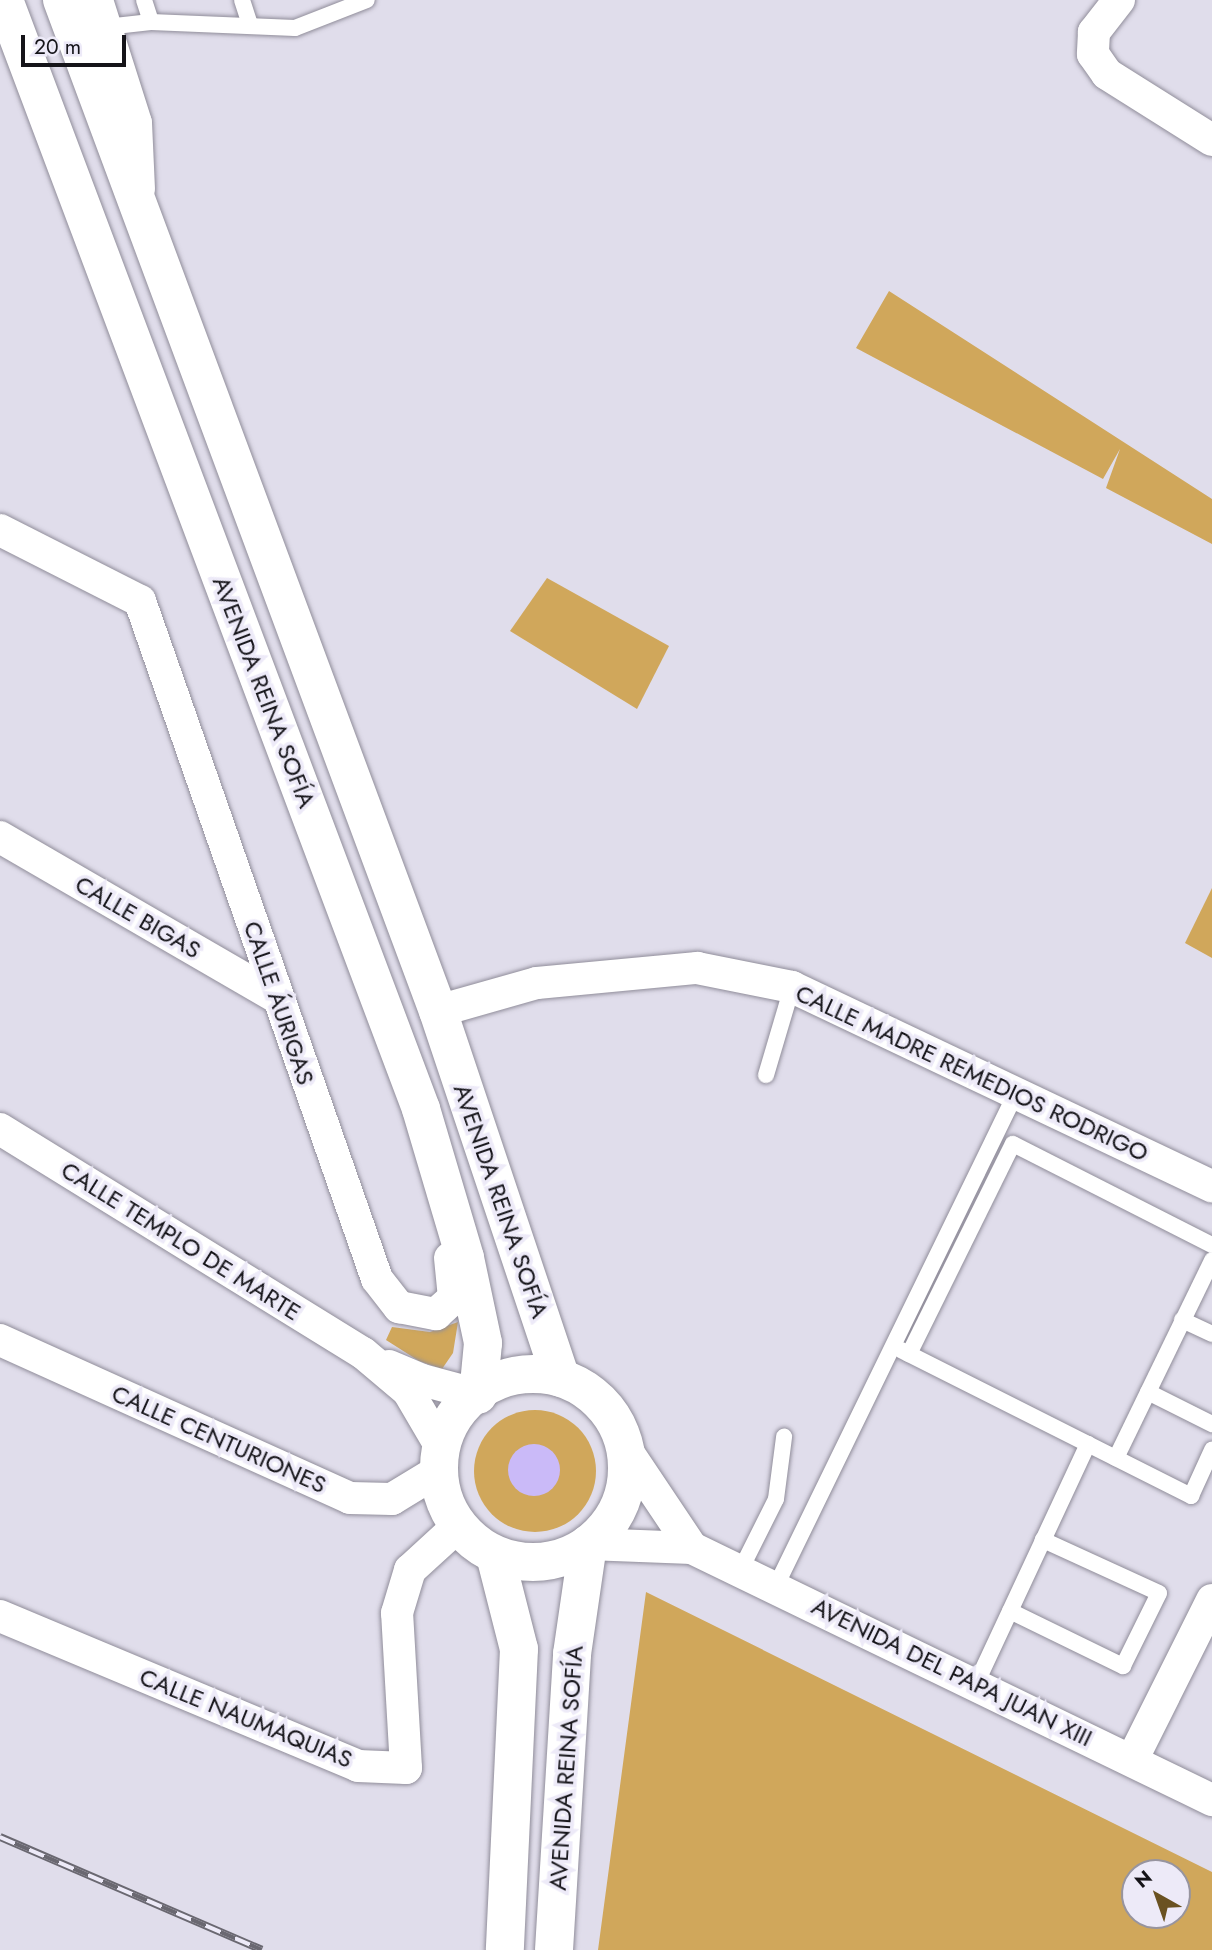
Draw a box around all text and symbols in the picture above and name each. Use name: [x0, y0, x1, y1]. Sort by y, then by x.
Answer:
scale bar: [24, 21, 130, 65]
text: 20 m: [34, 32, 81, 62]
street label: AVENIDA REINA SOFÍA: [207, 572, 321, 812]
street label: CALLE BIGAS: [70, 870, 206, 964]
street label: CALLE ÁURIGAS: [238, 917, 320, 1089]
street label: CALLE MADRE REMEDIOS RODRIGO: [791, 978, 1153, 1168]
street label: AVENIDA REINA SOFÍA: [447, 1080, 555, 1322]
street label: CALLE TEMPLO DE MARTE: [56, 1155, 306, 1327]
street label: CALLE CENTURIONES: [107, 1379, 331, 1499]
street label: AVENIDA DEL PAPA JUAN XIII: [807, 1591, 1097, 1753]
street label: AVENIDA REINA SOFÍA: [543, 1644, 589, 1892]
street label: CALLE NAUMAQUIAS: [135, 1662, 357, 1774]
north arrow: [1121, 1859, 1191, 1929]
text: N: [1129, 1864, 1158, 1894]

